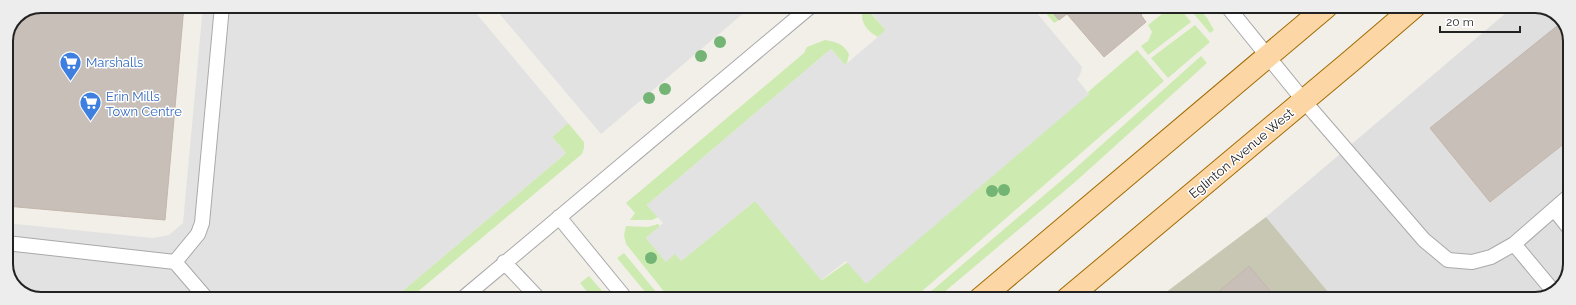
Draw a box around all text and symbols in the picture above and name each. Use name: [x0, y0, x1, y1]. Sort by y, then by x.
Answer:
scale bar: [1440, 8, 1520, 34]
text: 20 m: [1446, 15, 1474, 29]
supermarket icon: Marshalls: [57, 49, 83, 82]
place label: Marshalls: [86, 55, 143, 70]
place label: Erin Mills Town Centre: [106, 89, 182, 119]
supermarket icon: Erin Mills Town Centre: [77, 90, 103, 123]
street label: Eglinton Avenue West: [1186, 105, 1297, 201]

